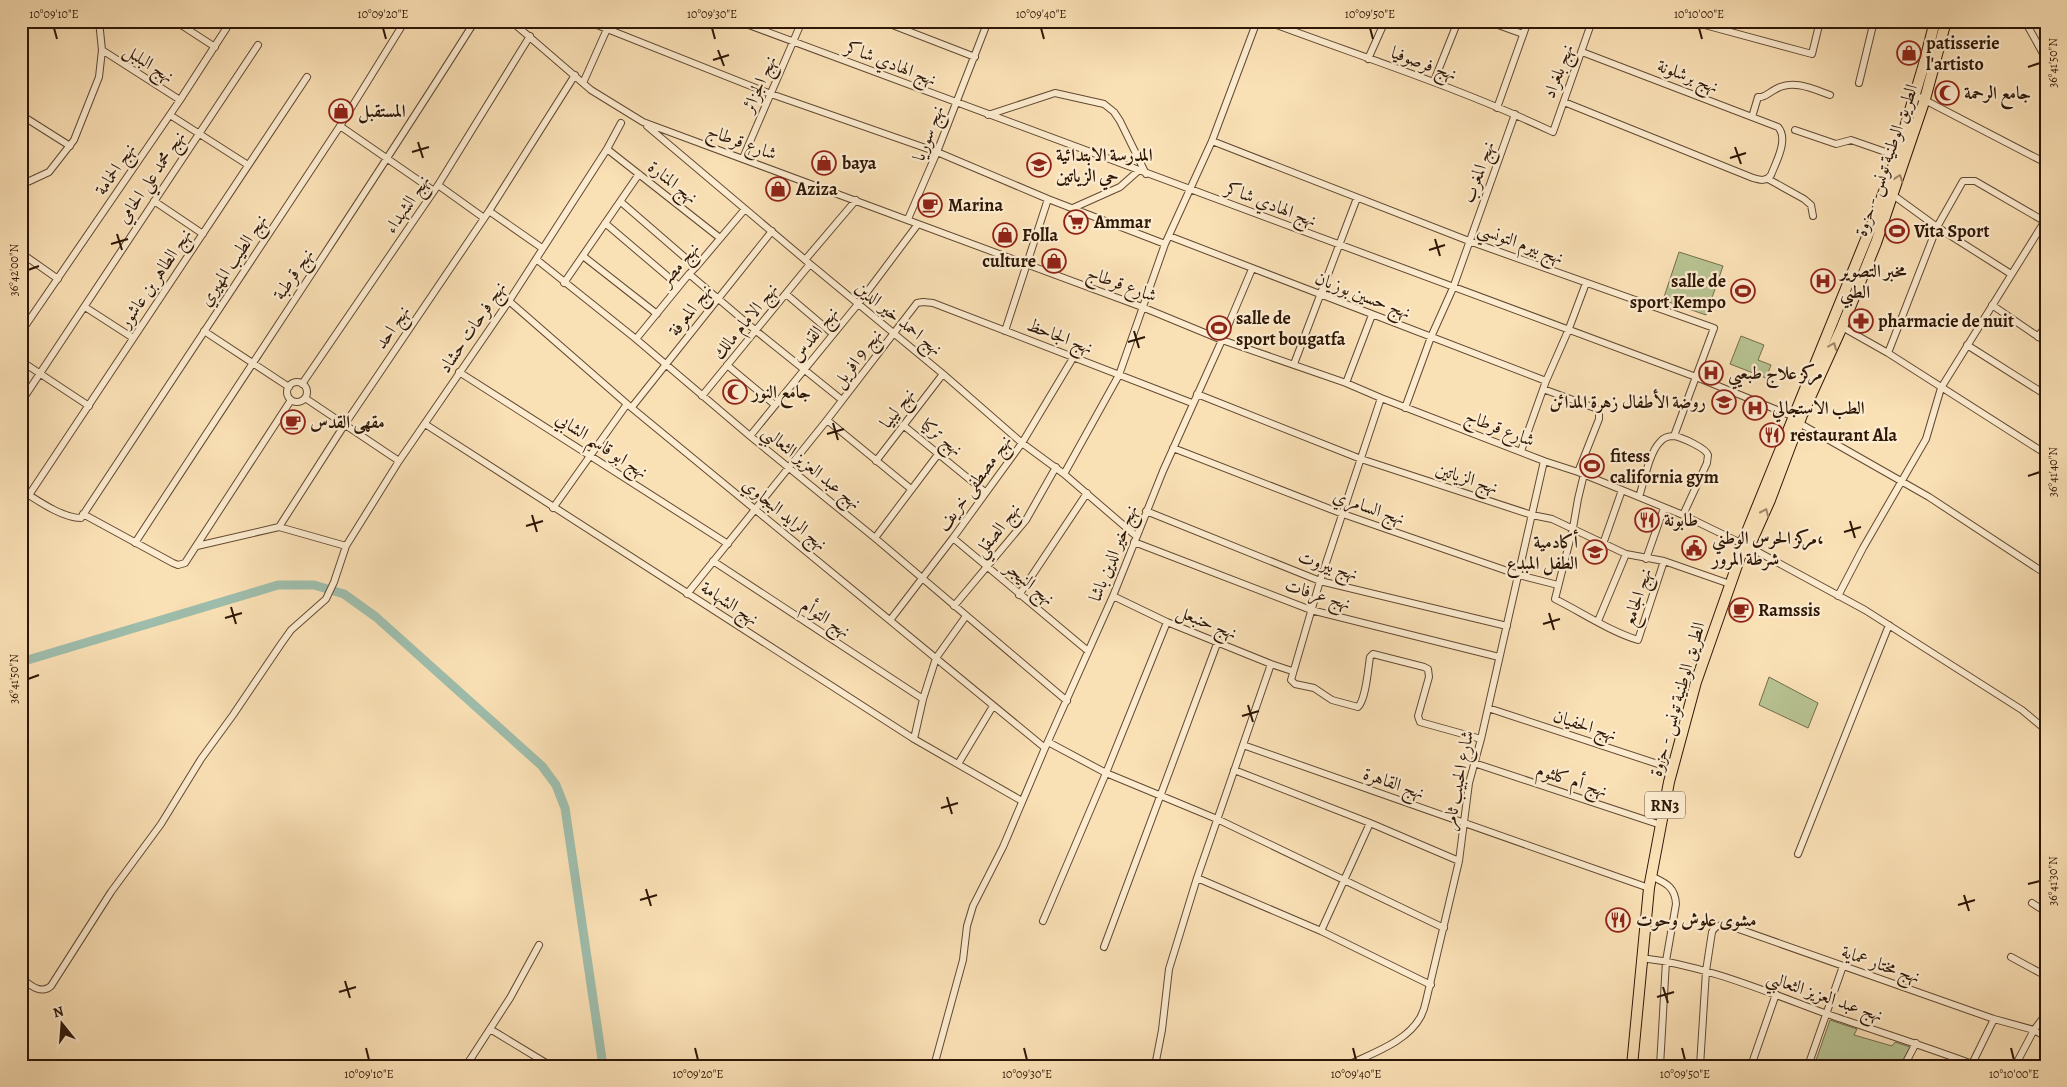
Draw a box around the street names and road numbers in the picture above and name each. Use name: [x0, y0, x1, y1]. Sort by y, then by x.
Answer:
street label: نهج الهادي شاكر: [839, 34, 940, 95]
street label: نهج البلبل: [117, 38, 179, 92]
street label: نهج فرصوفيا: [1386, 40, 1460, 90]
street label: نهج بلغراد: [1537, 40, 1583, 103]
street label: نهج الجزائر: [735, 51, 786, 120]
street label: نهج برشلونة: [1652, 53, 1722, 102]
street label: الطريق الوطنية تونس - حزوة: [1849, 81, 1923, 239]
street label: نهج سوريا: [906, 102, 953, 166]
street label: شارع قرطاج: [702, 118, 780, 169]
street label: نهج محمد علي الحامي: [111, 126, 195, 231]
street label: نهج الحمامة: [89, 138, 145, 202]
street label: نهج المغرب: [1456, 138, 1504, 208]
street label: نهج المنارة: [641, 155, 703, 212]
street label: نهج الشهداء: [379, 170, 439, 240]
street label: نهج الهادي شاكر: [1219, 175, 1320, 236]
street label: نهج الطيب المهيري: [193, 209, 276, 313]
street label: نهج بيرم التونسي: [1473, 216, 1567, 274]
street label: نهج الطاهر بن عاشور: [112, 223, 201, 336]
street label: نهج مصر: [652, 237, 708, 295]
street label: نهج قرطبة: [267, 243, 322, 307]
street label: شارع قرطاج: [1082, 260, 1160, 311]
street label: نهج حسين بوزيان: [1310, 266, 1414, 328]
street label: نهج احمد خير الدين: [848, 275, 948, 364]
street label: نهج فرحات حشاد: [433, 277, 515, 380]
street label: نهج الامام مالك: [707, 278, 786, 367]
street label: نهج المعرفة: [662, 279, 721, 344]
street label: نهج احد: [369, 300, 419, 356]
street label: نهج القدس: [784, 301, 847, 369]
street label: نهج الجاحظ: [1022, 312, 1097, 363]
street label: نهج 9 افريل: [826, 323, 891, 395]
street label: نهج ليبيا: [874, 383, 923, 436]
street label: شارع قرطاج: [1460, 404, 1538, 456]
street label: نهج ابو قاسم الشابي: [548, 406, 653, 489]
street label: نهج تركيا: [914, 413, 968, 464]
street label: نهج عبد العزيز الثعالبي: [754, 419, 867, 518]
street label: نهج مصطفى خريف: [931, 430, 1020, 538]
street label: نهج الزياتين: [1431, 457, 1501, 503]
street label: نهج الرايد البجاوي: [735, 472, 833, 559]
street label: نهج السامري: [1329, 484, 1408, 534]
street label: نهج الصقلي: [968, 498, 1030, 565]
street label: نهج خير الدين باشا: [1083, 501, 1147, 606]
street label: نهج بيروت: [1294, 544, 1361, 590]
street label: نهج النيجر: [996, 554, 1060, 614]
street label: نهج الجامع: [1616, 565, 1661, 630]
street label: نهج عرفات: [1281, 573, 1354, 619]
street label: نهج الشهامة: [694, 575, 764, 634]
street label: نهج التوأم: [794, 592, 856, 646]
street label: نهج حنبعل: [1172, 599, 1241, 649]
street label: الطريق الوطنية تونس - حزوة: [1643, 619, 1711, 779]
street label: نهج الحفيان: [1549, 703, 1620, 750]
street label: شارع الحبيب ثامر: [1437, 728, 1482, 832]
street label: نهج أم كلثوم: [1532, 756, 1611, 807]
street label: نهج القاهرة: [1359, 761, 1428, 808]
road number: RN3: [1645, 792, 1685, 818]
street label: نهج مختار عماية: [1837, 939, 1924, 992]
street label: نهج عبد العزيز الثعالبي: [1762, 965, 1886, 1032]

